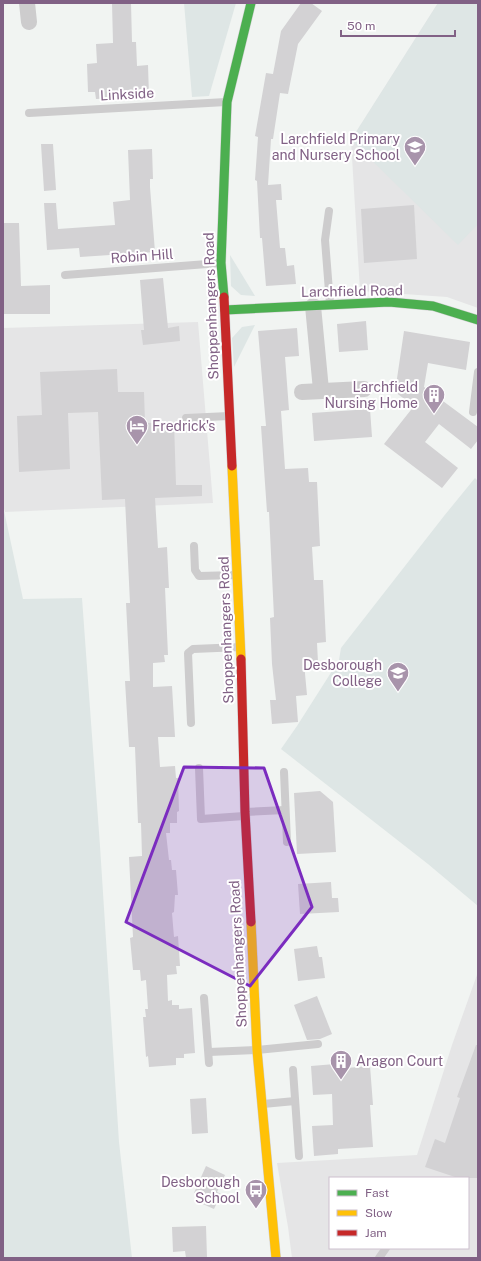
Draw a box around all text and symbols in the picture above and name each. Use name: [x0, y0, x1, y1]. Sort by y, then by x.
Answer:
scale bar: [341, 12, 455, 38]
text: 50 m: [347, 19, 375, 33]
street label: Linkside: [99, 85, 155, 103]
place label: Larchfield Primary and Nursery School: [272, 131, 401, 163]
school or university icon: Larchfield Primary and Nursery School: [402, 134, 428, 167]
street label: Shoppenhangers Road: [200, 232, 222, 380]
street label: Robin Hill: [110, 246, 174, 266]
street label: Larchfield Road: [301, 282, 403, 300]
place label: Larchfield Nursing Home: [324, 379, 418, 411]
building icon: Larchfield Nursing Home: [421, 382, 447, 415]
hotel icon: Fredrick's: [124, 413, 150, 446]
place label: Fredrick's: [152, 418, 215, 434]
street label: Shoppenhangers Road: [215, 556, 237, 704]
place label: Desborough College: [303, 657, 382, 689]
school or university icon: Desborough College: [385, 660, 411, 693]
street label: Shoppenhangers Road: [226, 880, 250, 1028]
building icon: Aragon Court: [328, 1048, 354, 1081]
place label: Aragon Court: [356, 1053, 443, 1069]
place label: Desborough School: [161, 1174, 240, 1206]
bus stop icon: Desborough School: [243, 1177, 269, 1210]
legend: [329, 1177, 469, 1249]
text: Fast: [365, 1186, 390, 1200]
text: Slow: [365, 1206, 393, 1220]
text: Jam: [365, 1226, 387, 1240]

